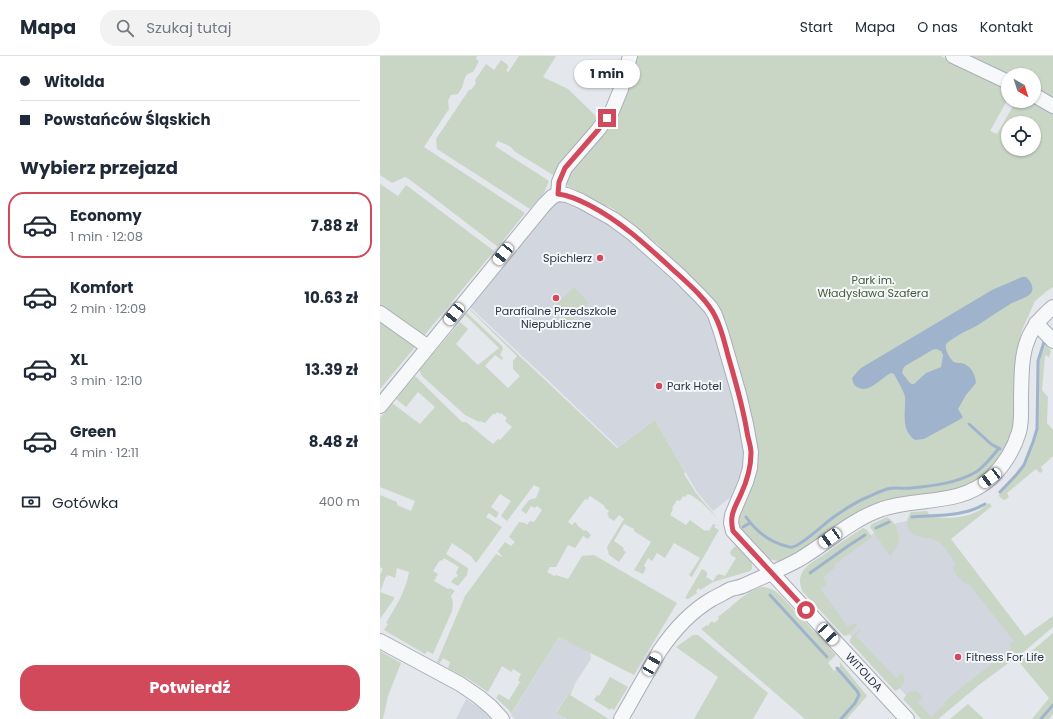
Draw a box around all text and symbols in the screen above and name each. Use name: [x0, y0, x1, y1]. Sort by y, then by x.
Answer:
search box: [100, 10, 380, 46]
text: Mapa: [20, 14, 76, 41]
icon: search: [114, 17, 136, 39]
text: Szukaj tutaj: [146, 17, 231, 38]
text: Start: [800, 17, 833, 37]
text: Mapa: [855, 17, 895, 37]
text: O nas: [917, 17, 958, 37]
text: Kontakt: [980, 17, 1033, 37]
callout: 1 min: [574, 60, 640, 88]
text: 1 min: [590, 64, 624, 83]
north arrow: [1001, 68, 1041, 108]
map controls: [1001, 68, 1041, 156]
text: Witolda: [44, 71, 105, 92]
text: Powstańców Śląskich: [44, 109, 211, 130]
route end: [598, 109, 616, 127]
button: locate: [1001, 116, 1041, 156]
text: Wybierz przejazd: [20, 155, 178, 180]
text: Economy: [70, 205, 142, 226]
icon: car: [22, 207, 58, 243]
text: 7.88 zł: [311, 215, 358, 236]
text: 1 min · 12:08: [70, 227, 143, 246]
car: [491, 241, 515, 267]
place label: Spichlerz: [543, 250, 592, 266]
marker: Spichlerz: [595, 253, 605, 263]
park label: Park im. Władysława Szafera: [818, 272, 928, 301]
text: Komfort: [70, 277, 133, 298]
icon: car: [22, 279, 58, 315]
text: 10.63 zł: [304, 287, 358, 308]
marker: Parafialne Przedszkole Niepubliczne: [551, 293, 561, 303]
text: 2 min · 12:09: [70, 299, 146, 318]
car: [442, 301, 466, 327]
place label: Parafialne Przedszkole Niepubliczne: [495, 303, 617, 332]
text: XL: [70, 349, 88, 370]
icon: car: [22, 351, 58, 387]
text: 13.39 zł: [305, 359, 358, 380]
text: 3 min · 12:10: [70, 371, 142, 390]
place label: Park Hotel: [667, 378, 722, 394]
marker: Park Hotel: [654, 381, 664, 391]
text: Green: [70, 421, 116, 442]
icon: car: [22, 423, 58, 459]
text: 8.48 zł: [309, 431, 358, 452]
text: 4 min · 12:11: [70, 443, 139, 462]
car: [977, 466, 1003, 490]
icon: cash: [20, 491, 42, 513]
text: Gotówka: [52, 492, 119, 513]
text: 400 m: [319, 492, 360, 511]
car: [817, 526, 843, 550]
route start: [797, 601, 815, 619]
car: [815, 621, 841, 647]
street label: WITOLDA: [842, 649, 887, 695]
place label: Fitness For Life: [966, 649, 1044, 665]
car: [641, 651, 663, 677]
marker: Fitness For Life: [953, 652, 963, 662]
button: Potwierdź: [20, 665, 360, 711]

